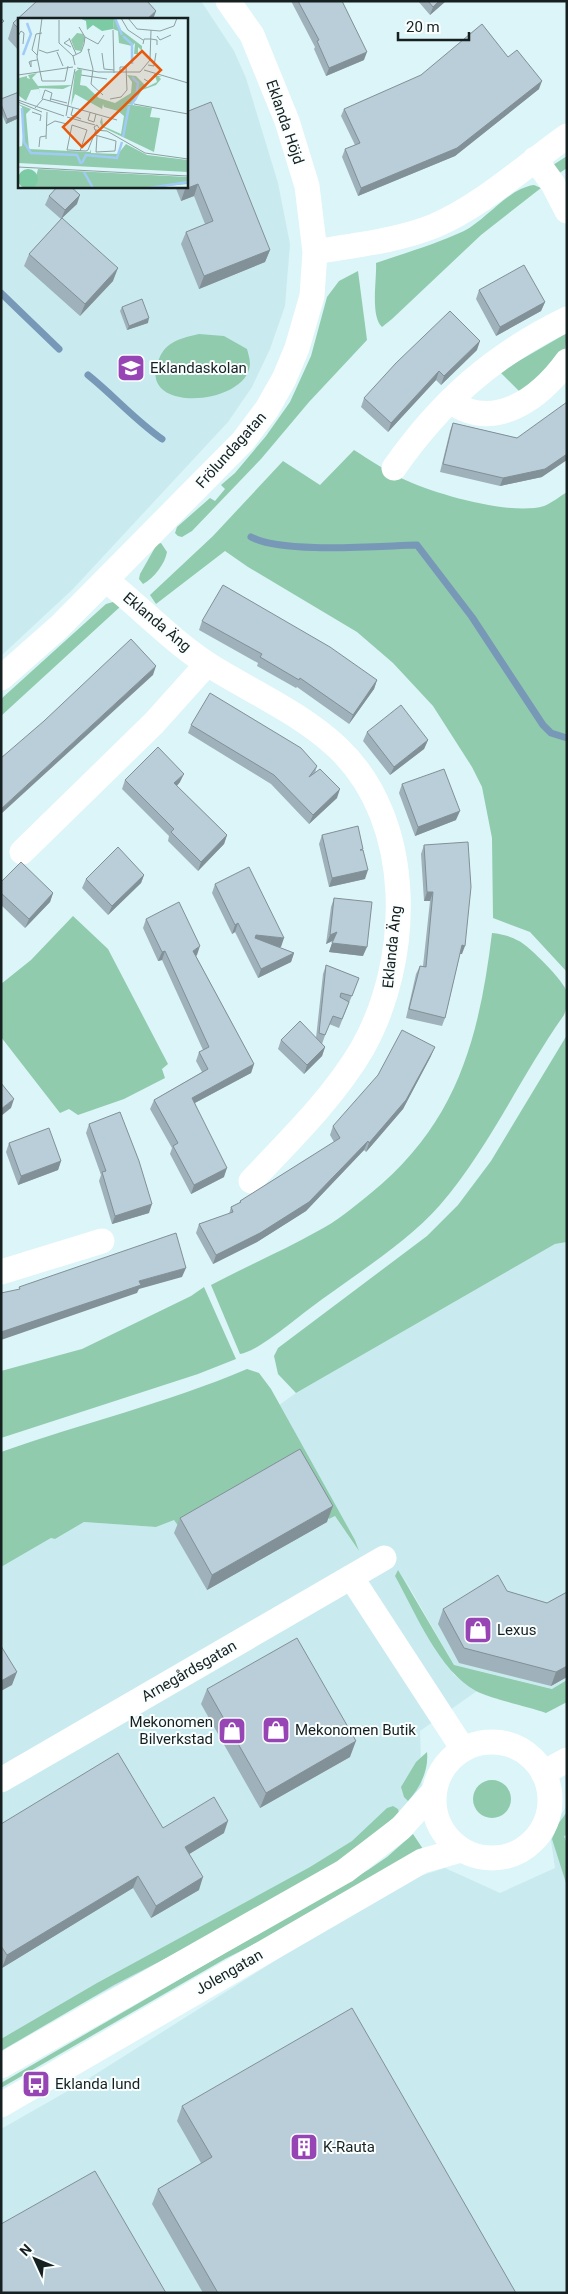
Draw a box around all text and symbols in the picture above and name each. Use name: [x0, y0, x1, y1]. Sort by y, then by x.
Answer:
scale bar: [398, 10, 469, 42]
inset map: [18, 18, 188, 188]
text: 20 m: [406, 18, 440, 36]
street label: Eklanda Höjd: [262, 78, 308, 166]
school or university icon: Eklandaskolan: [116, 353, 146, 383]
place label: Eklandaskolan: [150, 359, 247, 377]
street label: Frölundagatan: [192, 408, 270, 492]
street label: Eklanda Äng: [119, 588, 195, 656]
street label: Eklanda Äng: [379, 905, 405, 989]
shop icon: Lexus: [463, 1615, 493, 1645]
place label: Lexus: [497, 1621, 537, 1639]
street label: Arnegårdsgatan: [138, 1637, 240, 1705]
place label: Mekonomen Bilverkstad: [130, 1713, 213, 1748]
shop icon: Mekonomen Butik: [261, 1715, 291, 1745]
shop icon: Mekonomen Bilverkstad: [217, 1716, 247, 1746]
place label: Mekonomen Butik: [295, 1721, 416, 1739]
street label: Jolengatan: [192, 1946, 266, 1998]
bus stop icon: Eklanda lund: [21, 2069, 51, 2099]
place label: Eklanda lund: [55, 2075, 140, 2093]
building icon: K-Rauta: [289, 2132, 319, 2162]
place label: K-Rauta: [323, 2138, 375, 2156]
north arrow: [10, 2234, 60, 2284]
text: N: [16, 2241, 35, 2259]

